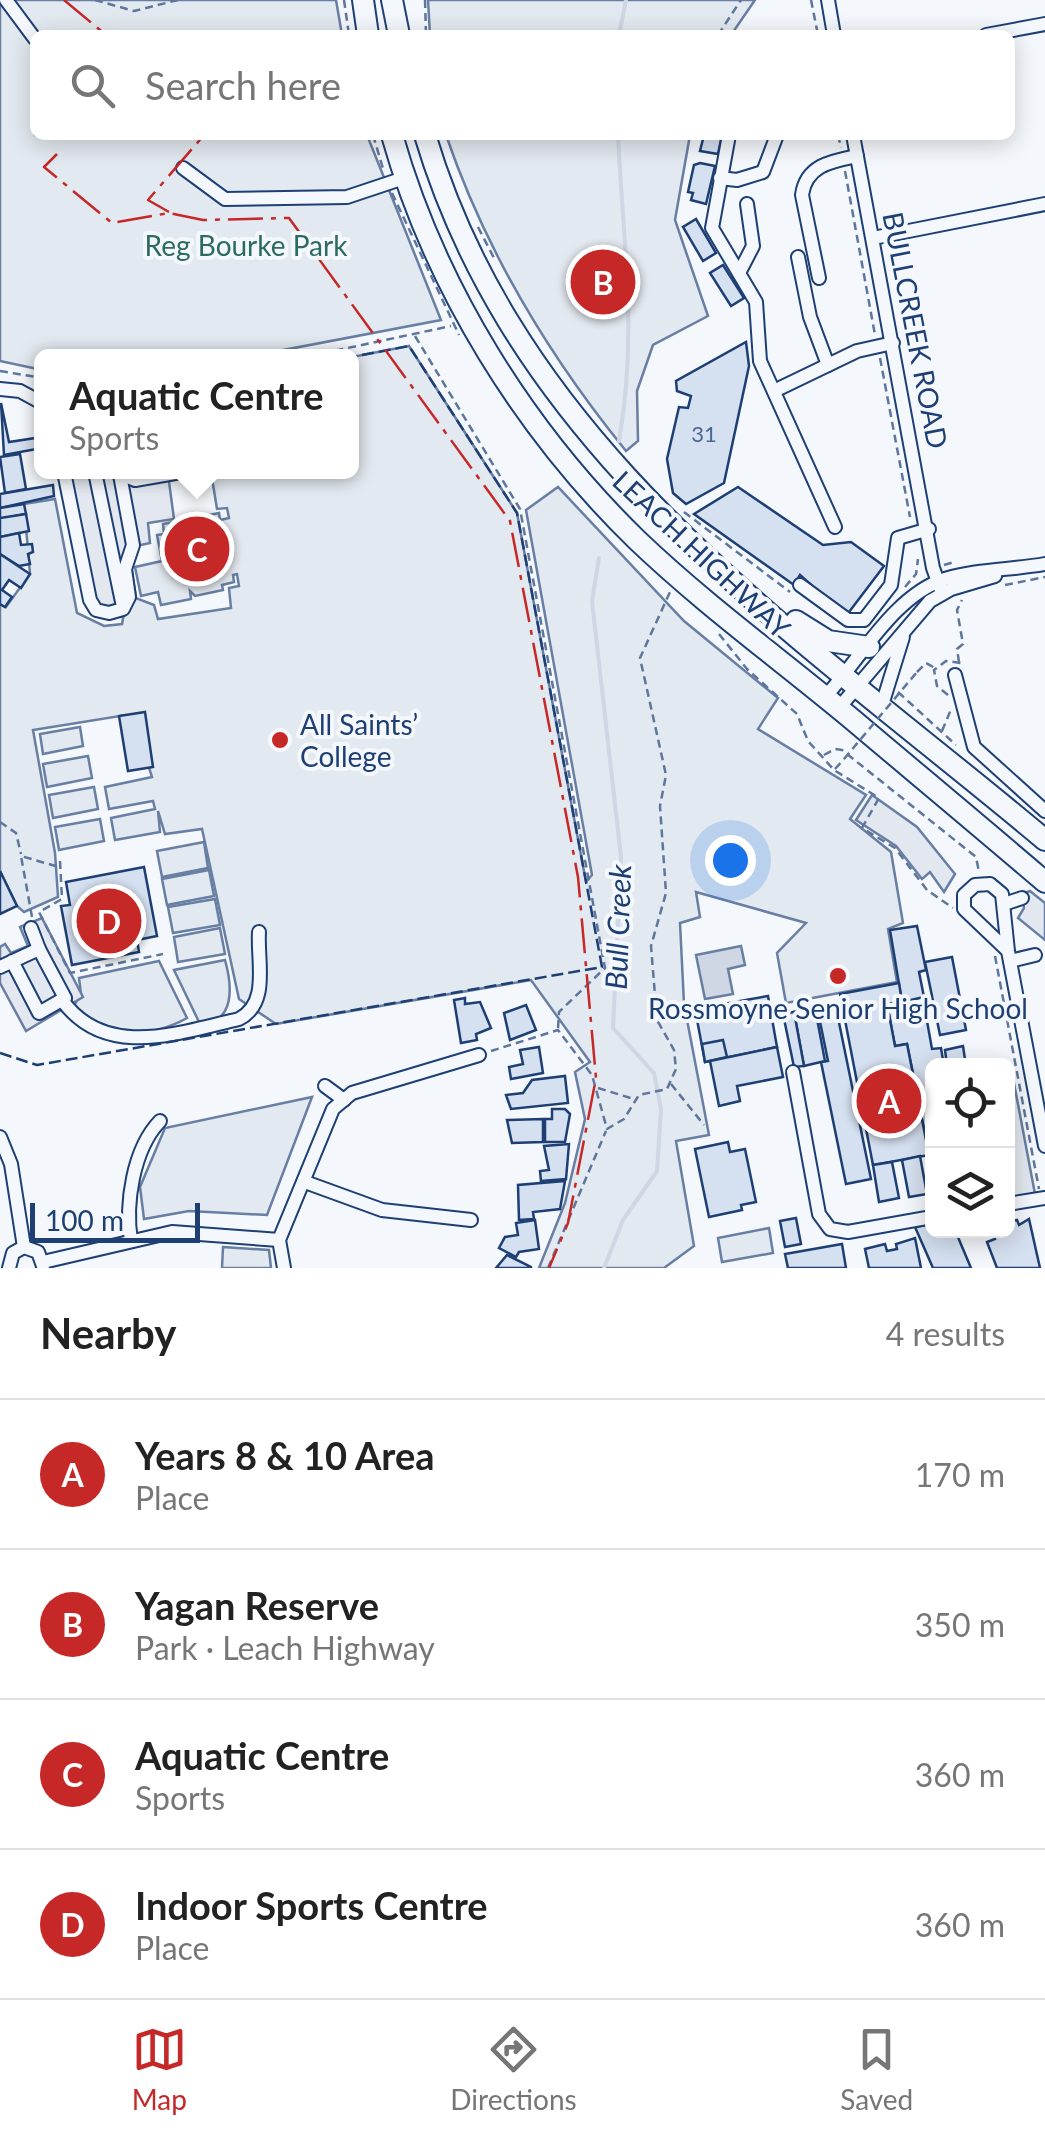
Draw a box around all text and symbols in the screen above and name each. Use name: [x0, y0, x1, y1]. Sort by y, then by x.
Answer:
search box: [30, 30, 1015, 140]
icon: search: [65, 58, 120, 113]
text: Search here: [145, 62, 341, 108]
street label: BULLCREEK ROAD: [876, 209, 956, 451]
park label: Reg Bourke Park: [145, 228, 348, 262]
pin: B: [570, 244, 636, 320]
popup: [34, 349, 359, 479]
text: Aquatic Centre: [69, 372, 324, 418]
text: Sports: [69, 418, 159, 457]
house number: 31: [691, 420, 717, 447]
street label: LEACH HIGHWAY: [606, 463, 798, 645]
pin: C: [164, 512, 230, 586]
place label: All Saints’ College: [300, 707, 418, 773]
marker: All Saints’ College: [269, 729, 291, 751]
your location: [705, 835, 756, 886]
water label: Bull Creek: [597, 863, 637, 990]
pin: D: [76, 884, 142, 958]
marker: Rossmoyne Senior High School: [827, 965, 849, 987]
place label: Rossmoyne Senior High School: [648, 991, 1028, 1025]
map controls: [925, 1058, 1015, 1238]
button: locate: [925, 1058, 1015, 1148]
pin: A: [856, 1064, 922, 1138]
button: layers: [925, 1148, 1015, 1238]
scale bar: [30, 1198, 200, 1242]
text: 100 m: [45, 1203, 124, 1237]
text: Nearby: [40, 1308, 177, 1358]
text: 4 results: [886, 1314, 1005, 1353]
text: Years 8 & 10 Area: [135, 1432, 435, 1478]
text: A: [61, 1455, 84, 1494]
text: 170 m: [915, 1455, 1005, 1494]
text: Place: [135, 1478, 209, 1517]
text: Yagan Reserve: [135, 1582, 379, 1628]
text: B: [62, 1605, 83, 1644]
text: 350 m: [915, 1605, 1005, 1644]
text: Park · Leach Highway: [135, 1628, 435, 1667]
text: Aquatic Centre: [135, 1732, 389, 1778]
text: C: [62, 1755, 83, 1794]
text: 360 m: [915, 1755, 1005, 1794]
text: Sports: [135, 1778, 225, 1817]
text: Indoor Sports Centre: [135, 1882, 488, 1928]
text: D: [60, 1905, 85, 1944]
text: 360 m: [915, 1905, 1005, 1944]
text: Place: [135, 1928, 209, 1967]
tab: Map: [132, 2022, 187, 2116]
tab: Directions: [450, 2022, 577, 2116]
tab: Saved: [840, 2022, 913, 2116]

